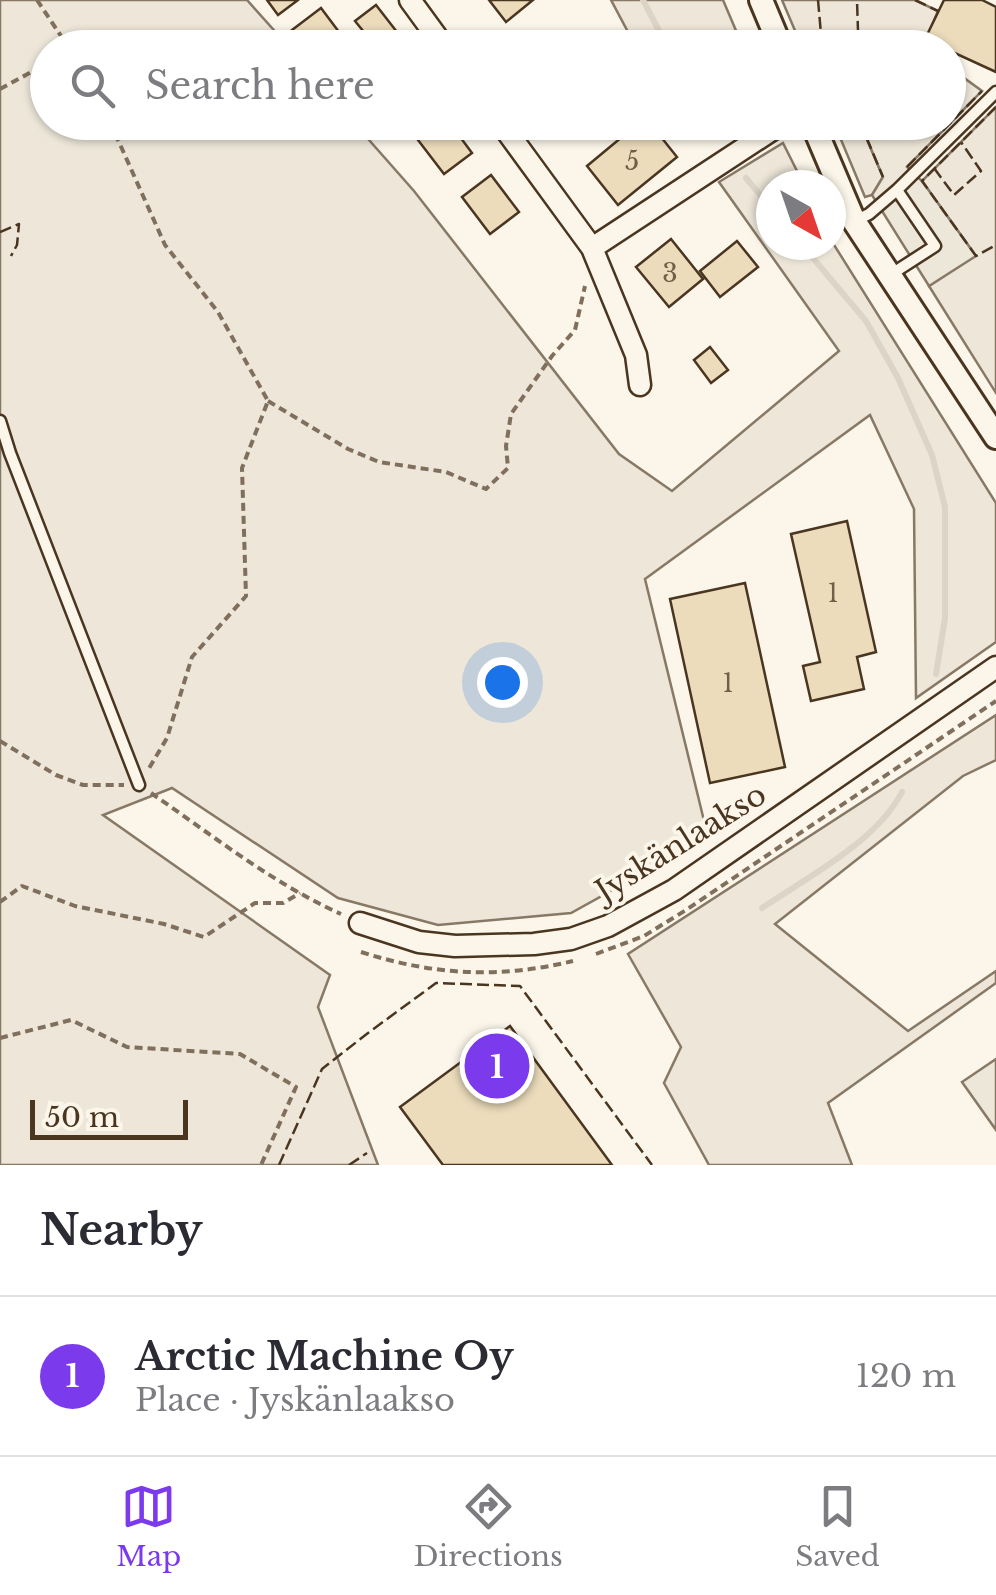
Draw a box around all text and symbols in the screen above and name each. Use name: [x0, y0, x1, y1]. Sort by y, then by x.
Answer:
search box: [30, 30, 966, 140]
icon: search: [65, 58, 120, 113]
text: Search here: [145, 62, 375, 109]
house number: 5: [625, 146, 639, 177]
north arrow: [756, 170, 846, 260]
house number: 3: [662, 258, 678, 289]
house number: 1: [827, 578, 839, 609]
your location: [477, 657, 528, 708]
house number: 1: [722, 668, 734, 699]
street label: Jyskänlaakso: [585, 776, 773, 912]
pin: 1: [464, 1028, 530, 1104]
scale bar: [30, 1095, 188, 1140]
text: 50 m: [45, 1100, 119, 1135]
text: Nearby: [40, 1204, 203, 1256]
text: Arctic Machine Oy: [135, 1333, 514, 1380]
text: 1: [66, 1356, 79, 1396]
text: 120 m: [856, 1356, 956, 1396]
text: Place · Jyskänlaakso: [135, 1380, 455, 1420]
tab: Map: [116, 1479, 181, 1574]
tab: Directions: [414, 1479, 563, 1574]
tab: Saved: [795, 1479, 880, 1574]

